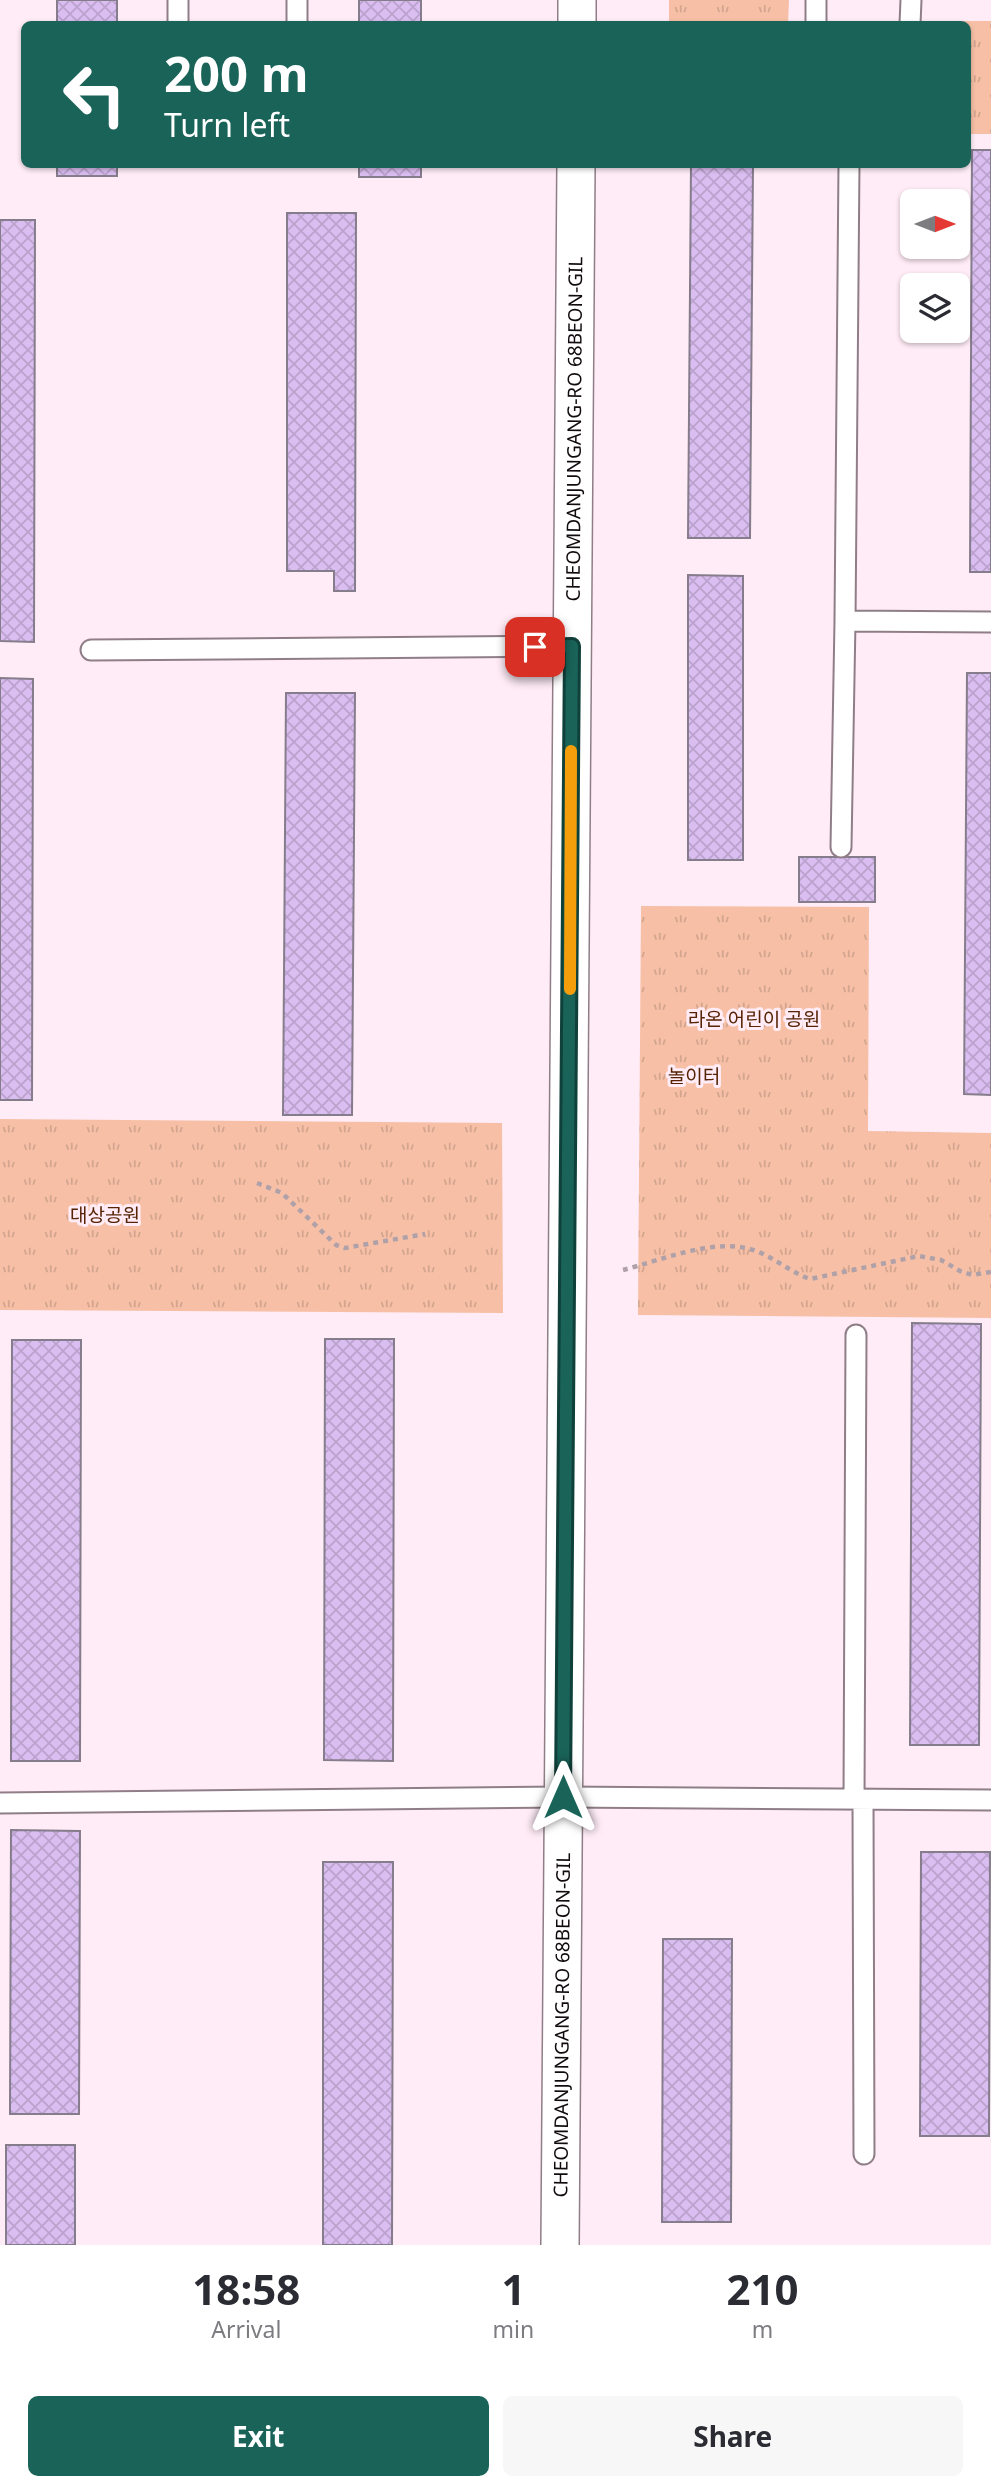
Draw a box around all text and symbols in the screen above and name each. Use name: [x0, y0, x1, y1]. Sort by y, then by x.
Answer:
text: 200 m: [164, 40, 309, 106]
icon: left: [49, 49, 140, 140]
text: Turn left: [164, 103, 290, 146]
north arrow: [900, 189, 970, 259]
map controls: [900, 189, 970, 343]
street label: CHEOMDANJUNGANG-RO 68BEON-GIL: [560, 257, 588, 602]
button: layers: [900, 273, 970, 343]
pin: [505, 617, 565, 677]
icon: arrive: [516, 628, 554, 666]
park label: 라온 어린이 공원: [688, 1006, 820, 1032]
park label: 놀이터: [668, 1063, 720, 1089]
park label: 대상공원: [70, 1202, 140, 1228]
position arrow: [526, 1760, 600, 1834]
street label: CHEOMDANJUNGANG-RO 68BEON-GIL: [547, 1852, 576, 2198]
text: 18:58: [192, 2260, 300, 2317]
text: 1: [501, 2260, 525, 2317]
text: 210: [727, 2260, 799, 2317]
text: Arrival: [211, 2313, 281, 2345]
text: min: [493, 2313, 534, 2345]
text: m: [752, 2313, 773, 2345]
button: Exit: [28, 2396, 489, 2476]
button: Share: [503, 2396, 963, 2476]

